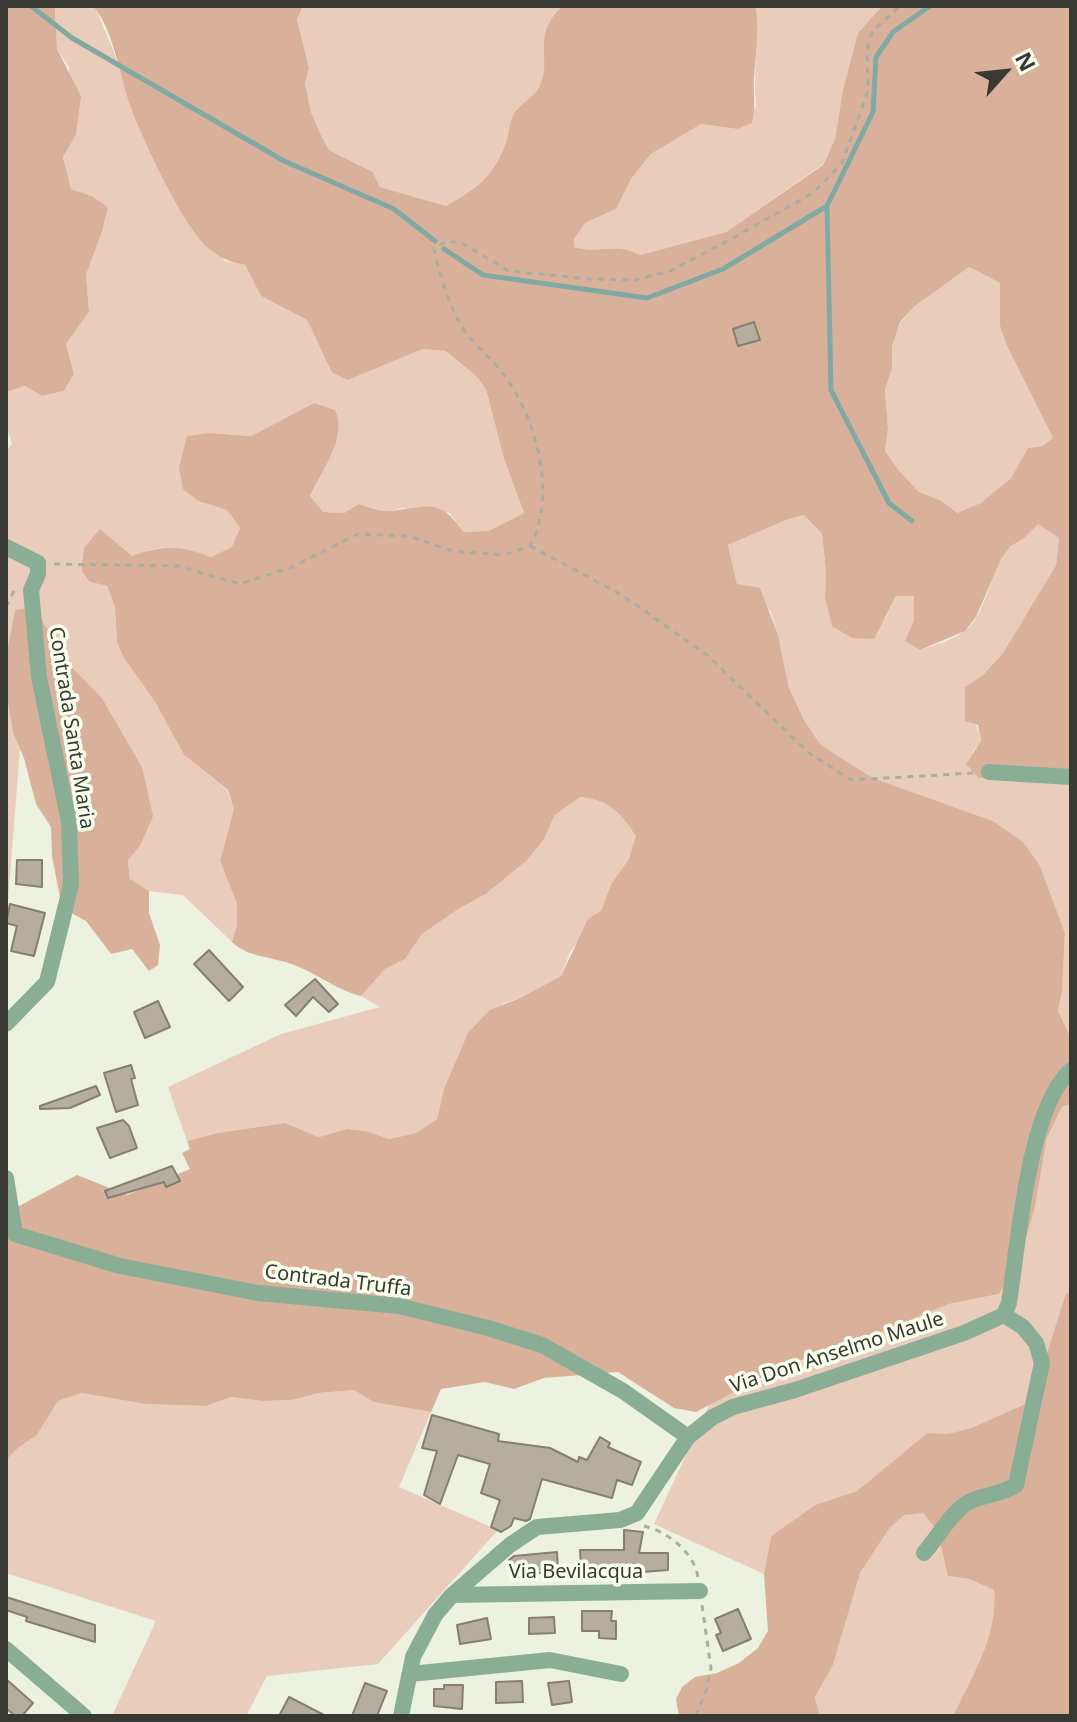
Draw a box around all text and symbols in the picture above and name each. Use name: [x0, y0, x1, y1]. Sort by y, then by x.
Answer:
north arrow: [965, 32, 1045, 112]
text: N: [1009, 46, 1044, 76]
street label: Contrada Santa Maria: [43, 625, 99, 831]
street label: Contrada Truffa: [263, 1260, 413, 1302]
street label: Via Don Anselmo Maule: [727, 1307, 947, 1399]
street label: Via Bevilacqua: [509, 1560, 643, 1584]

